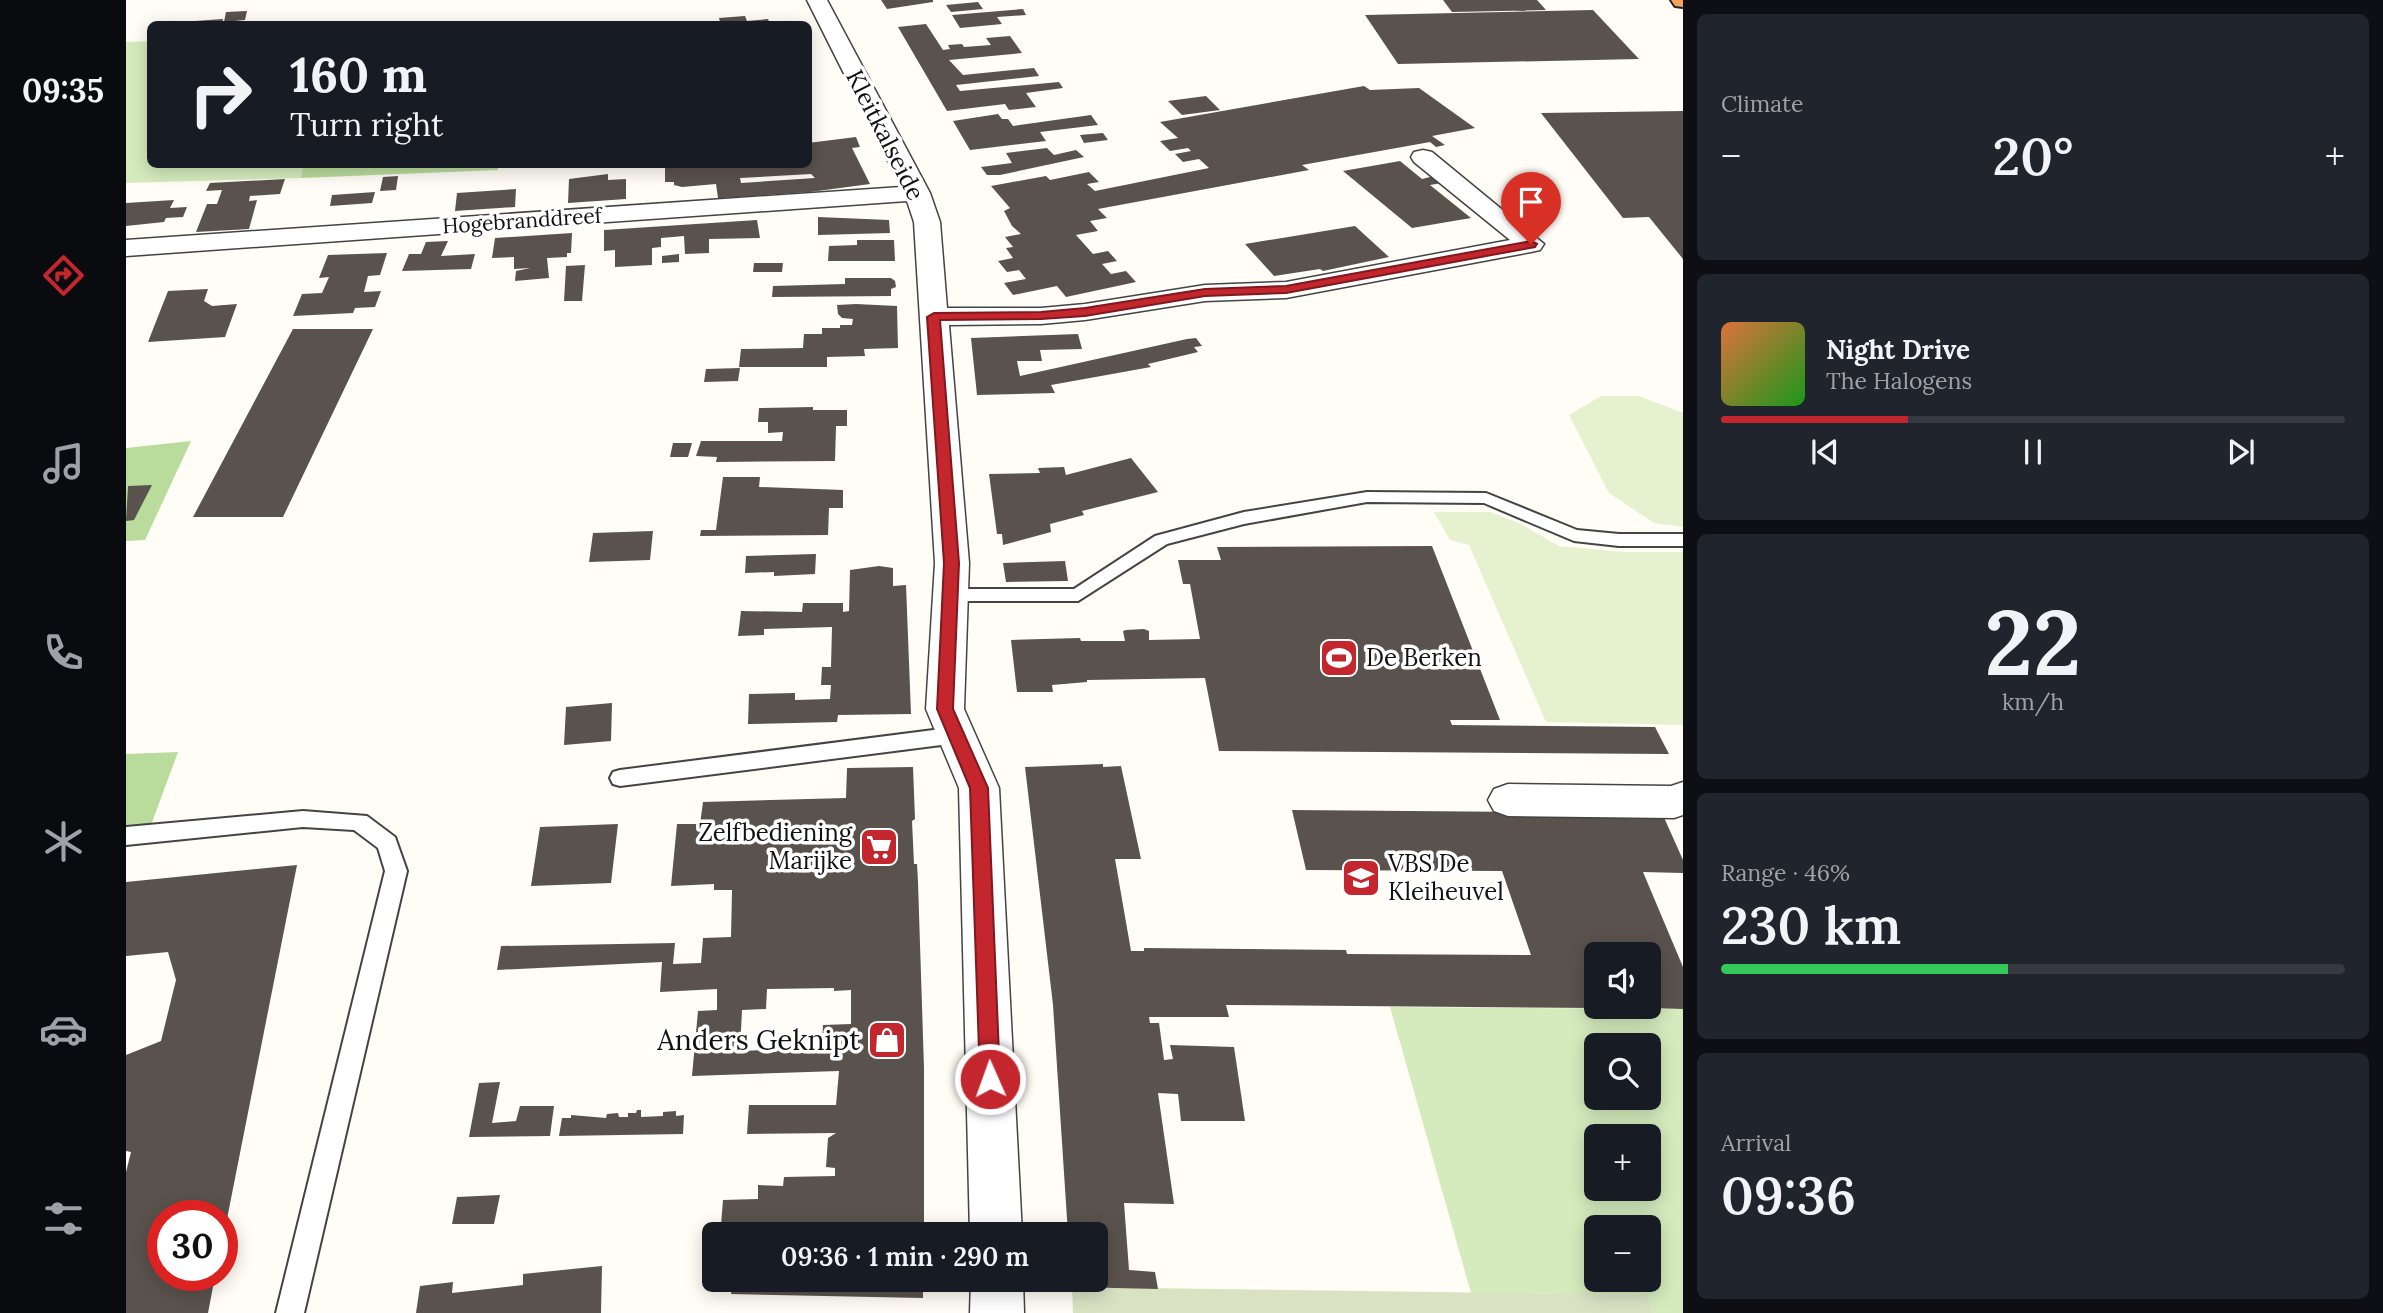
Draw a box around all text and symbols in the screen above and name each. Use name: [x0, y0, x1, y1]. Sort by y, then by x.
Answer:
text: 160 m: [290, 43, 427, 105]
icon: right: [175, 49, 266, 140]
street label: Kleitkalseide: [839, 64, 932, 205]
text: 09:35: [22, 70, 104, 111]
text: Climate: [1721, 89, 1803, 118]
text: Turn right: [290, 104, 443, 145]
text: 20°: [1993, 123, 2073, 189]
text: −: [1721, 132, 1741, 180]
text: +: [2325, 132, 2345, 180]
pin: [1501, 172, 1561, 244]
icon: arrive: [1512, 183, 1550, 221]
street label: Hogebranddreef: [441, 201, 604, 240]
icon: directions: [39, 251, 88, 300]
text: Night Drive: [1826, 333, 1970, 366]
text: The Halogens: [1826, 366, 1972, 395]
icon: previous: [1806, 433, 1844, 471]
icon: pause: [2014, 433, 2052, 471]
icon: next: [2222, 433, 2260, 471]
icon: music: [39, 439, 88, 488]
text: 22: [1984, 583, 2082, 700]
icon: phone: [39, 628, 88, 677]
sports icon: De Berken: [1318, 637, 1360, 679]
place label: De Berken: [1366, 642, 1482, 673]
text: km/h: [2002, 687, 2064, 716]
icon: climate: [39, 817, 88, 866]
place label: Zelfbediening Marijke: [698, 817, 853, 876]
supermarket icon: Zelfbediening Marijke: [858, 826, 900, 868]
place label: VBS De Kleiheuvel: [1387, 848, 1504, 907]
school or university icon: VBS De Kleiheuvel: [1340, 857, 1382, 899]
text: Range · 46%: [1721, 858, 1850, 887]
text: 230 km: [1721, 892, 1901, 958]
map controls: [1584, 942, 1661, 1292]
button: sound: [1584, 942, 1661, 1019]
icon: car: [39, 1005, 88, 1054]
shop icon: Anders Geknipt: [866, 1019, 908, 1061]
place label: Anders Geknipt: [656, 1022, 860, 1058]
button: search: [1584, 1033, 1661, 1110]
position arrow: [953, 1042, 1027, 1116]
button: +: [1584, 1124, 1661, 1201]
text: Arrival: [1721, 1128, 1791, 1157]
text: 09:36: [1721, 1162, 1856, 1228]
icon: filters: [39, 1194, 88, 1243]
speed limit sign: 30: [147, 1200, 238, 1291]
button: −: [1584, 1215, 1661, 1292]
text: 09:36 · 1 min · 290 m: [781, 1240, 1029, 1273]

